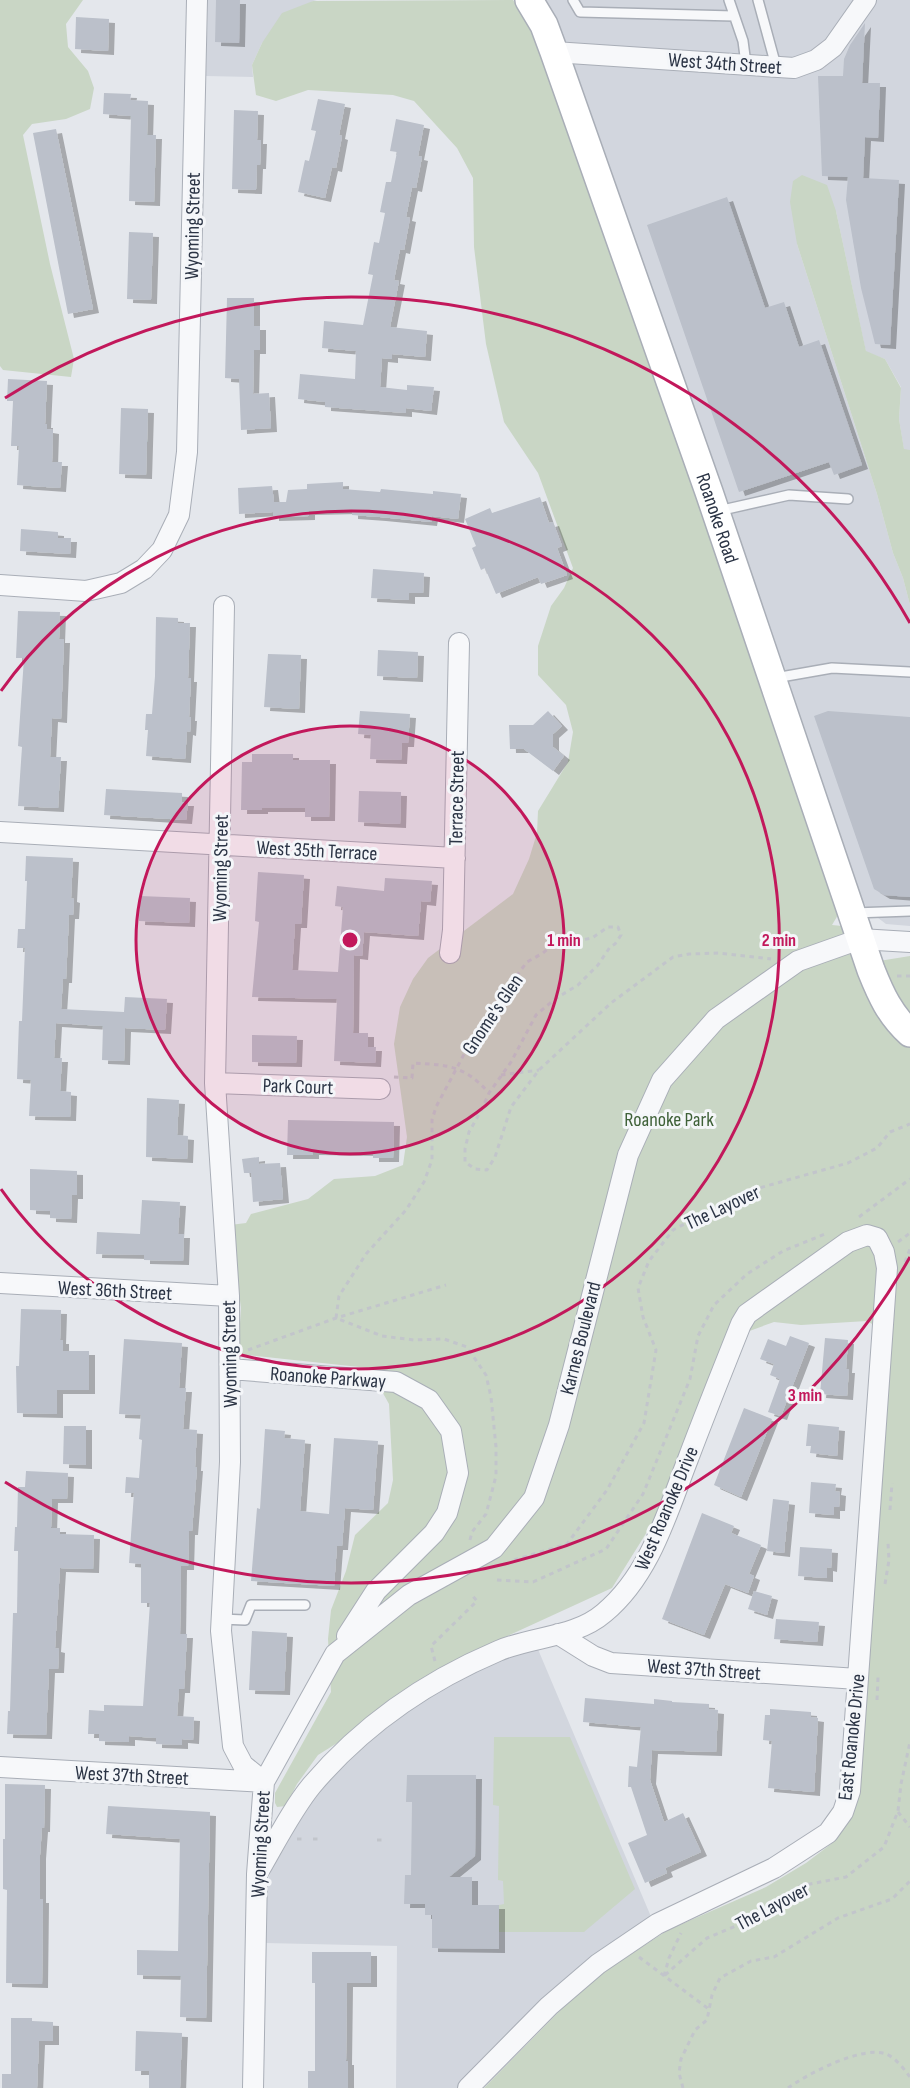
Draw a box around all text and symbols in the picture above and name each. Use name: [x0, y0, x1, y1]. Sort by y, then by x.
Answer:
street label: West 34th Street: [667, 48, 783, 80]
street label: Wyoming Street: [180, 172, 206, 280]
street label: Roanoke Road: [690, 470, 743, 567]
street label: Terrace Street: [444, 750, 470, 846]
street label: Wyoming Street: [208, 814, 234, 922]
street label: West 35th Terrace: [256, 836, 378, 866]
centre of rings: [340, 930, 360, 950]
text: 1 min: [547, 930, 581, 951]
text: 2 min: [762, 930, 796, 951]
street label: Gnome's Glen: [457, 970, 528, 1059]
street label: Park Court: [262, 1074, 334, 1100]
park label: Roanoke Park: [624, 1108, 714, 1132]
street label: The Layover: [681, 1180, 764, 1236]
street label: West 36th Street: [57, 1276, 173, 1306]
street label: Karnes Boulevard: [555, 1279, 607, 1397]
street label: Wyoming Street: [217, 1300, 243, 1408]
street label: Roanoke Parkway: [269, 1362, 387, 1394]
text: 3 min: [788, 1385, 822, 1406]
street label: West Roanoke Drive: [630, 1443, 704, 1574]
street label: West 37th Street: [646, 1654, 762, 1686]
street label: East Roanoke Drive: [833, 1672, 871, 1802]
street label: West 37th Street: [75, 1761, 189, 1791]
street label: Wyoming Street: [246, 1790, 276, 1898]
street label: The Layover: [732, 1877, 814, 1936]

